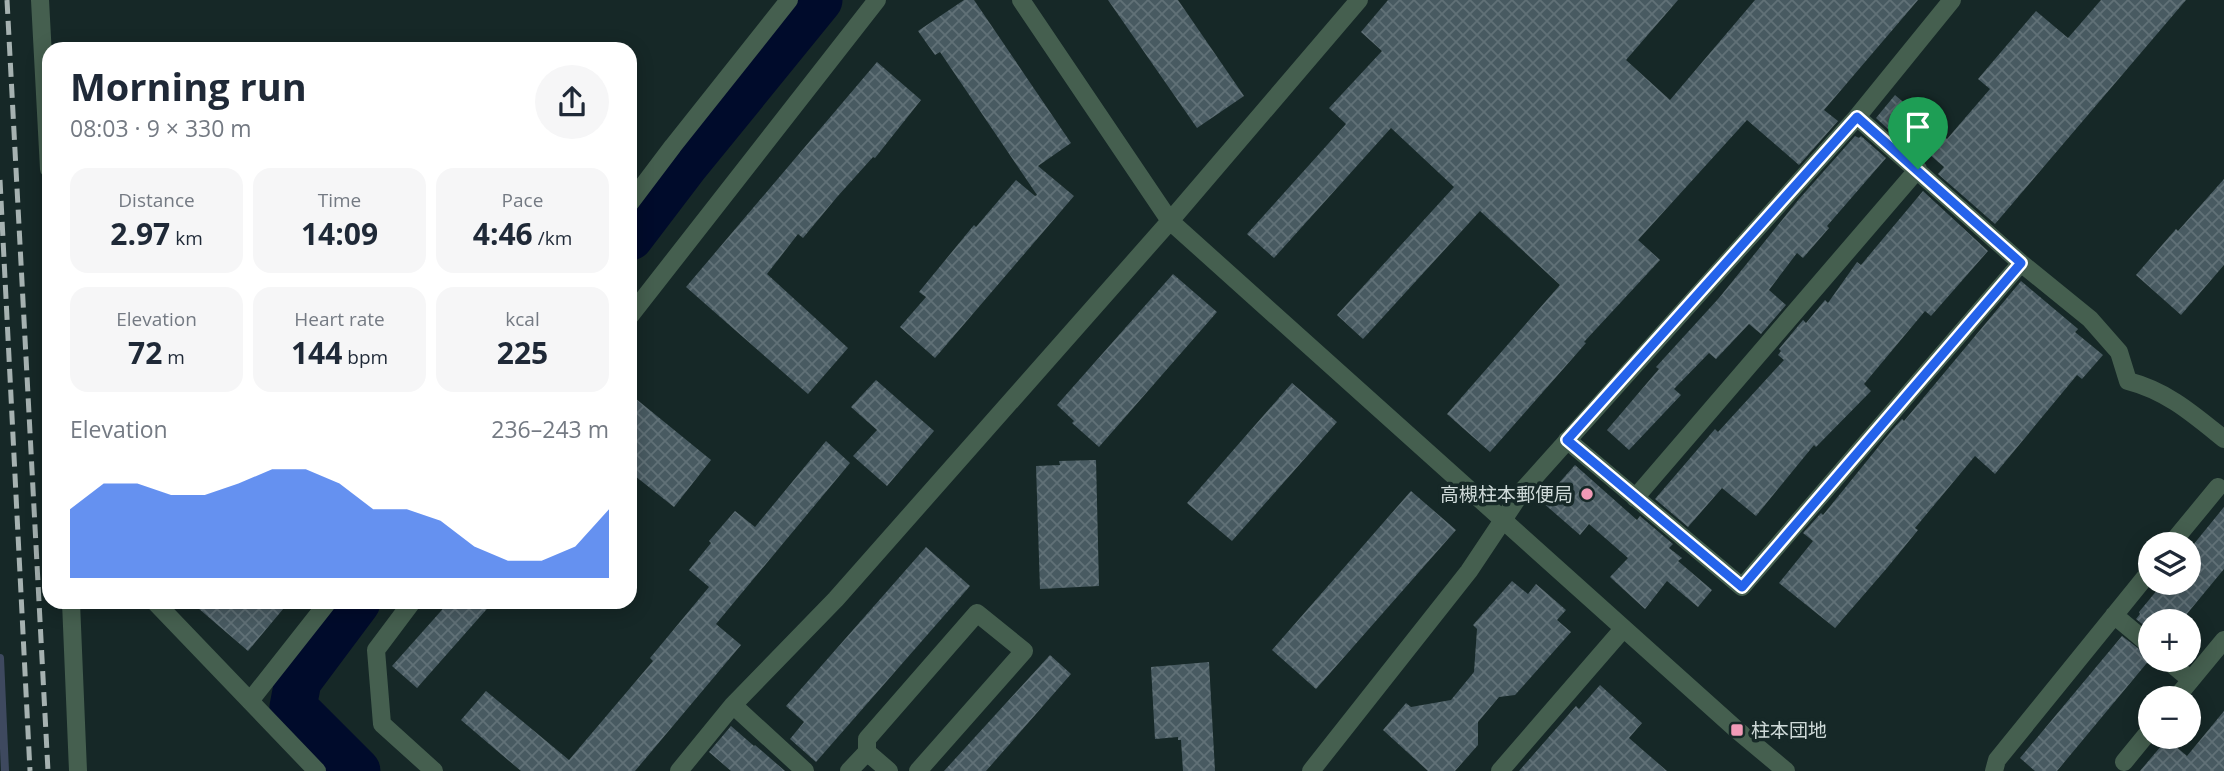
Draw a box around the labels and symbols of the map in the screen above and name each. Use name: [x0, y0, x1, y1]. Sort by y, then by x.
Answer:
pin: [1888, 97, 1948, 169]
place label: 高槻柱本郵便局: [1440, 481, 1573, 507]
marker: 高槻柱本郵便局: [1579, 486, 1595, 502]
place label: 柱本団地: [1751, 717, 1827, 743]
marker: 柱本団地: [1729, 722, 1745, 738]

